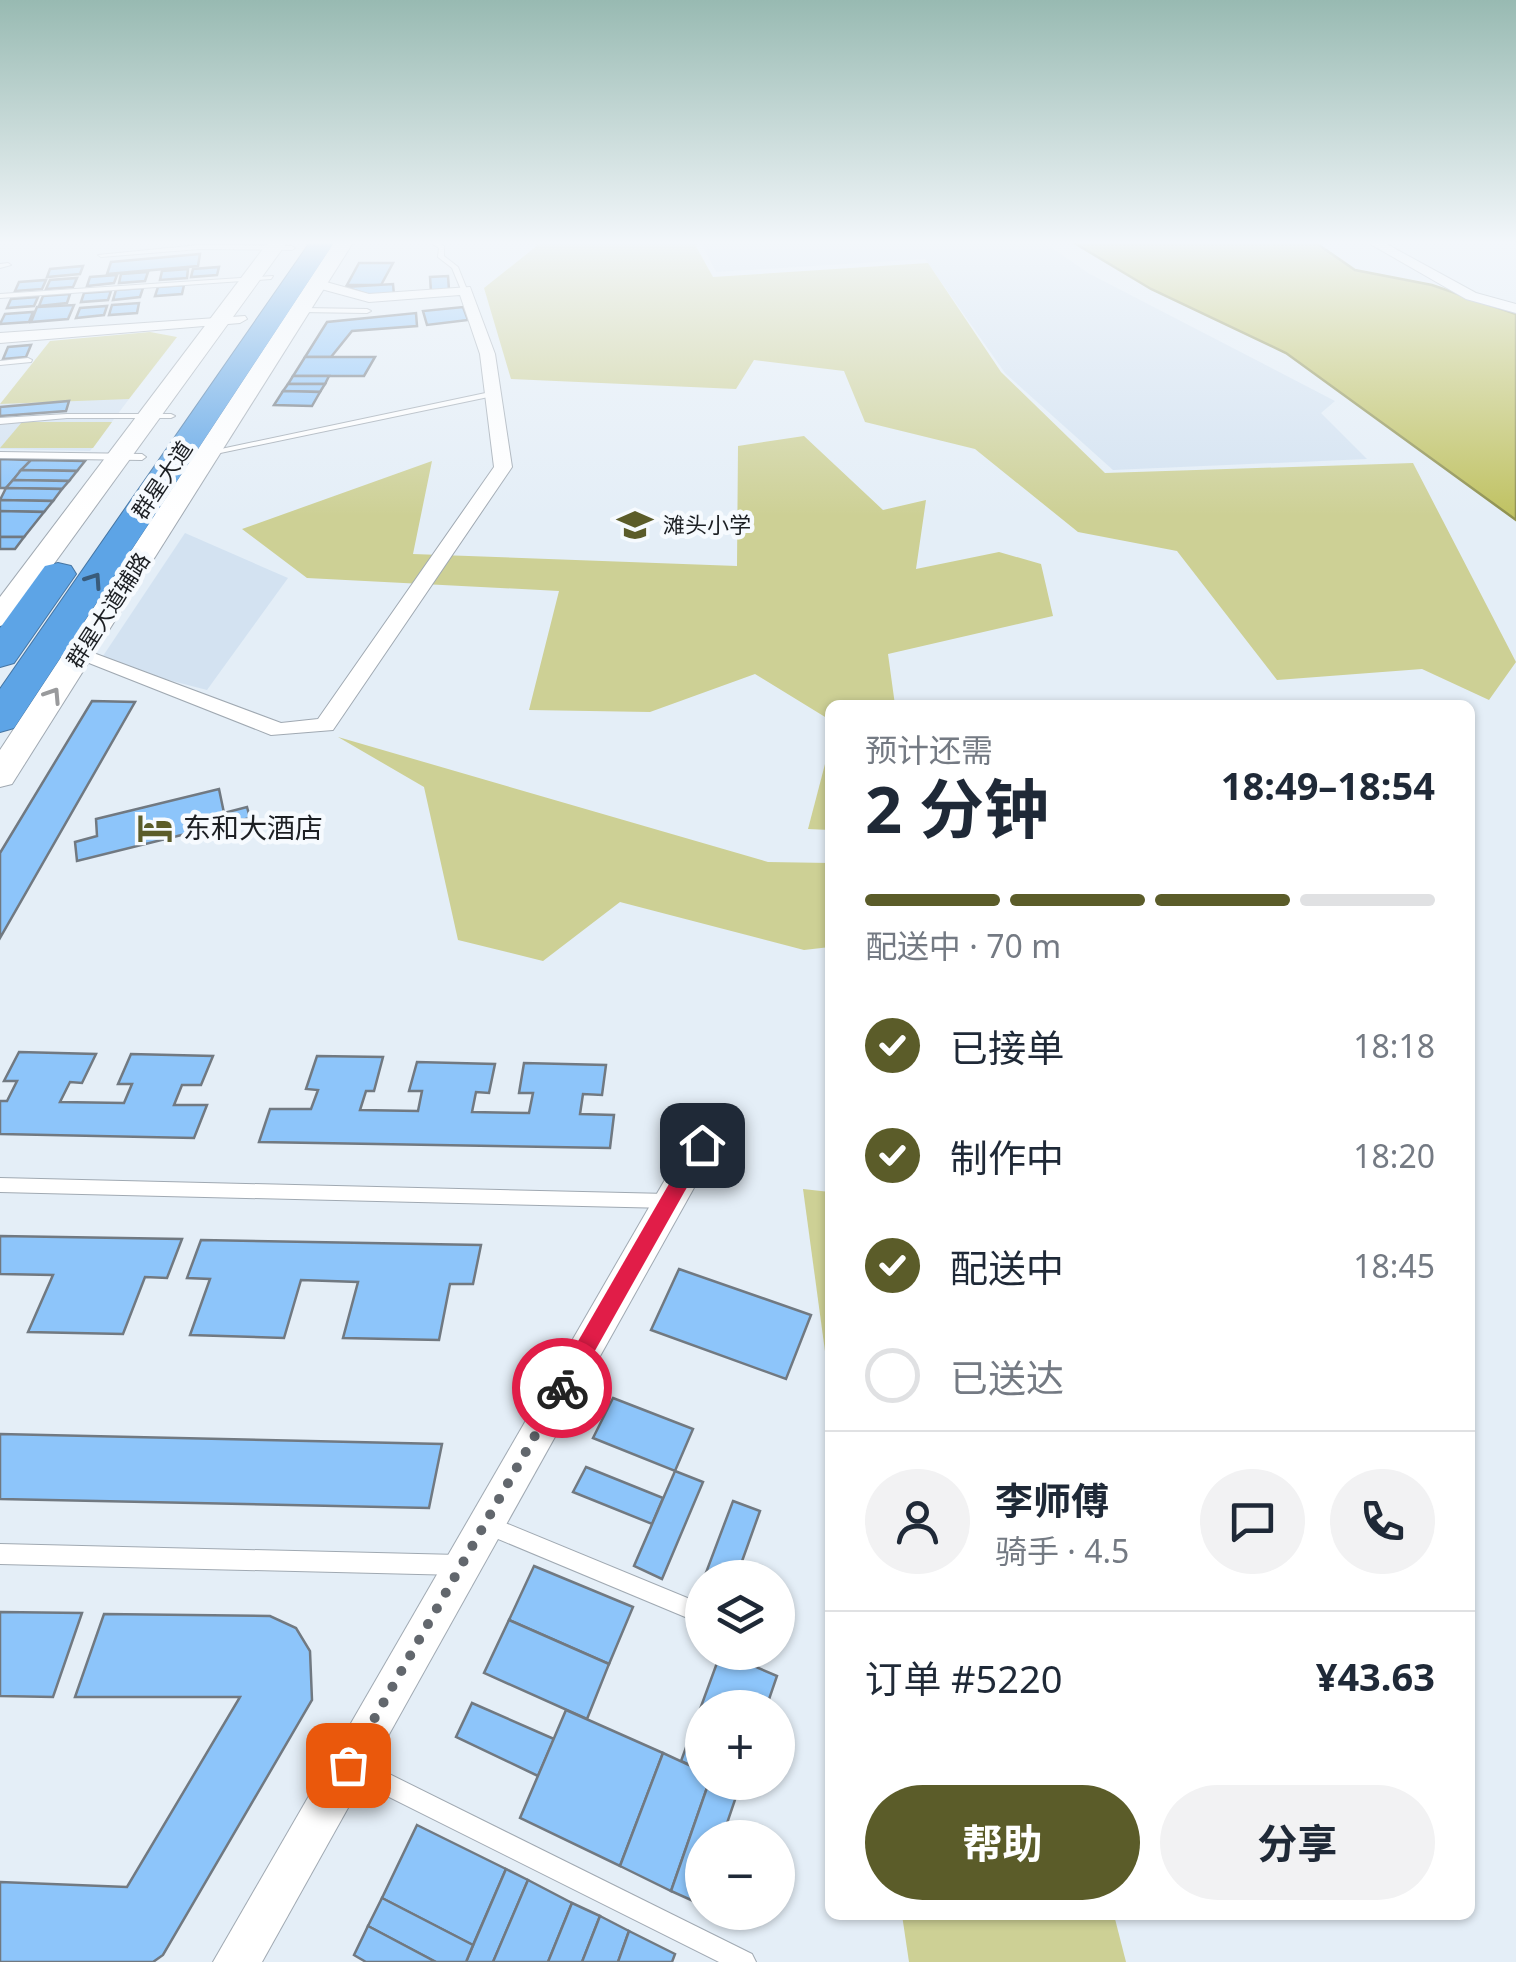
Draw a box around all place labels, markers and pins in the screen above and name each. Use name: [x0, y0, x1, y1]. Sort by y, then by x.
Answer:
school or university icon: 滩头小学: [616, 506, 654, 544]
place label: 滩头小学: [663, 509, 751, 539]
place label: 东和大酒店: [183, 808, 323, 846]
hotel icon: 东和大酒店: [136, 809, 174, 847]
pin: [660, 1103, 745, 1188]
pin: [306, 1723, 391, 1808]

